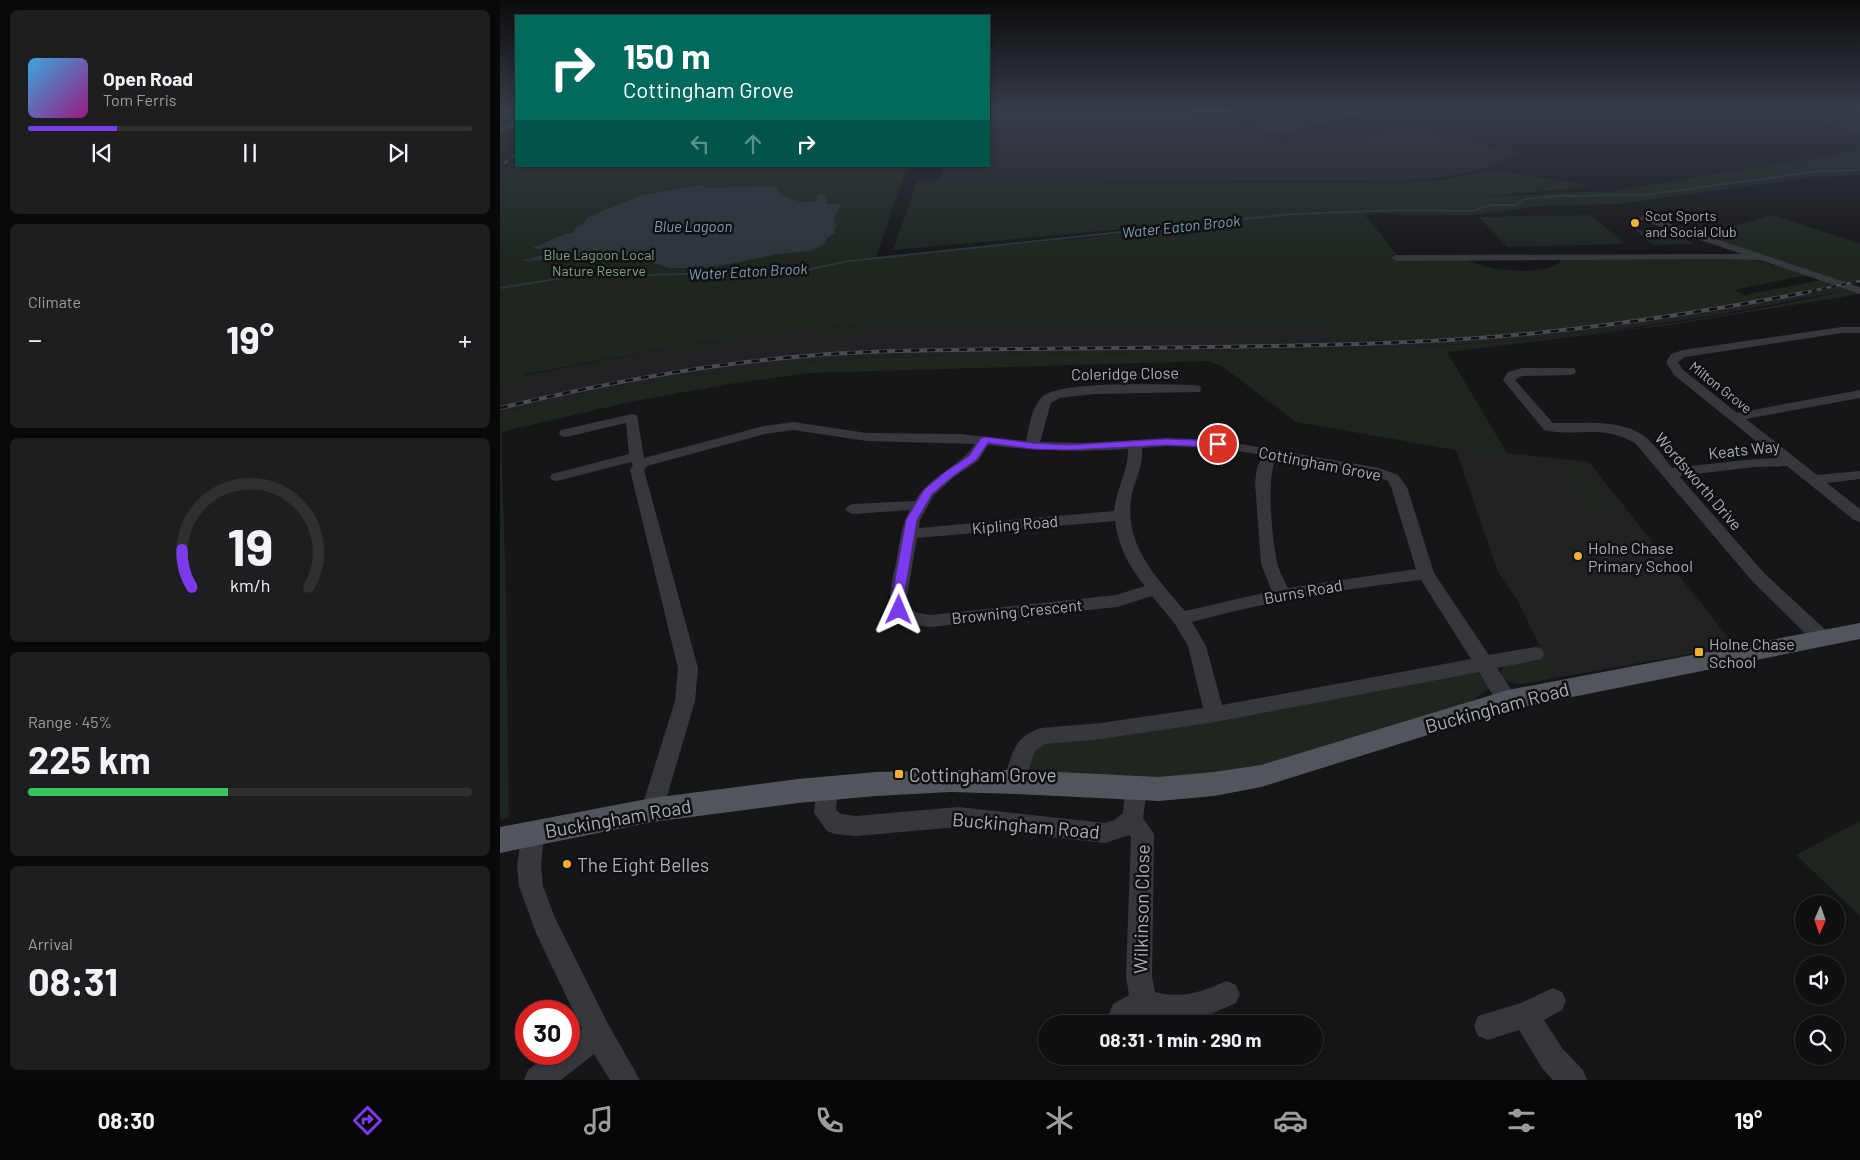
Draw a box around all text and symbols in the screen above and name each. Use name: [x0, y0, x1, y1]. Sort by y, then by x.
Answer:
text: 150 m: [623, 34, 710, 76]
icon: right: [540, 35, 605, 100]
text: Open Road: [103, 67, 193, 90]
text: Cottingham Grove: [623, 76, 794, 102]
text: Tom Ferris: [103, 90, 177, 109]
icon: left: [686, 130, 714, 158]
icon: ahead: [739, 130, 767, 158]
icon: right: [792, 130, 820, 158]
icon: previous: [88, 139, 116, 167]
icon: pause: [236, 139, 264, 167]
icon: next: [384, 139, 412, 167]
place label: Scot Sports and Social Club: [1645, 207, 1737, 240]
water label: Water Eaton Brook: [1121, 211, 1242, 241]
water label: Blue Lagoon: [654, 217, 732, 235]
marker: Scot Sports and Social Club: [1629, 217, 1641, 229]
park label: Blue Lagoon Local Nature Reserve: [543, 246, 655, 279]
water label: Water Eaton Brook: [688, 259, 809, 283]
text: Climate: [28, 292, 81, 311]
text: 19°: [226, 316, 274, 362]
text: −: [28, 322, 42, 356]
text: +: [458, 322, 472, 356]
street label: Milton Grove: [1686, 357, 1756, 417]
street label: Coleridge Close: [1071, 363, 1179, 383]
pin: [1197, 423, 1239, 465]
street label: Wordsworth Drive: [1651, 428, 1747, 534]
icon: arrive: [1204, 430, 1232, 458]
street label: Keats Way: [1707, 436, 1781, 462]
street label: Cottingham Grove: [1257, 442, 1383, 484]
street label: Kipling Road: [971, 511, 1059, 537]
text: 19: [227, 514, 273, 576]
place label: Holne Chase Primary School: [1588, 538, 1693, 575]
marker: Holne Chase Primary School: [1572, 550, 1584, 562]
text: km/h: [230, 574, 270, 596]
street label: Burns Road: [1262, 575, 1344, 607]
position arrow: [872, 583, 924, 635]
street label: Browning Crescent: [951, 595, 1083, 627]
place label: Holne Chase School: [1709, 634, 1795, 671]
marker: Holne Chase School: [1693, 646, 1705, 658]
street label: Buckingham Road: [1423, 677, 1571, 737]
text: Range · 45%: [28, 712, 112, 731]
text: 225 km: [28, 736, 151, 782]
place label: Cottingham Grove: [909, 763, 1057, 786]
marker: Cottingham Grove: [893, 768, 905, 780]
street label: Buckingham Road: [543, 794, 693, 842]
street label: Buckingham Road: [951, 807, 1101, 843]
street label: Wilkinson Close: [1128, 844, 1154, 974]
place label: The Eight Belles: [577, 853, 709, 876]
marker: The Eight Belles: [561, 858, 573, 870]
north arrow: [1795, 895, 1845, 945]
map controls: [1795, 895, 1845, 1065]
text: Arrival: [28, 934, 73, 953]
button: sound: [1795, 955, 1845, 1005]
text: 08:31: [28, 958, 118, 1004]
speed limit sign: 30: [515, 1000, 580, 1065]
button: search: [1795, 1015, 1845, 1065]
text: 08:31 · 1 min · 290 m: [1100, 1028, 1261, 1051]
icon: directions: [350, 1103, 385, 1138]
icon: music: [581, 1103, 616, 1138]
icon: phone: [812, 1103, 847, 1138]
icon: climate: [1042, 1103, 1077, 1138]
icon: car: [1273, 1103, 1308, 1138]
icon: filters: [1504, 1103, 1539, 1138]
text: 08:30: [98, 1107, 155, 1133]
text: 19°: [1734, 1107, 1762, 1133]

